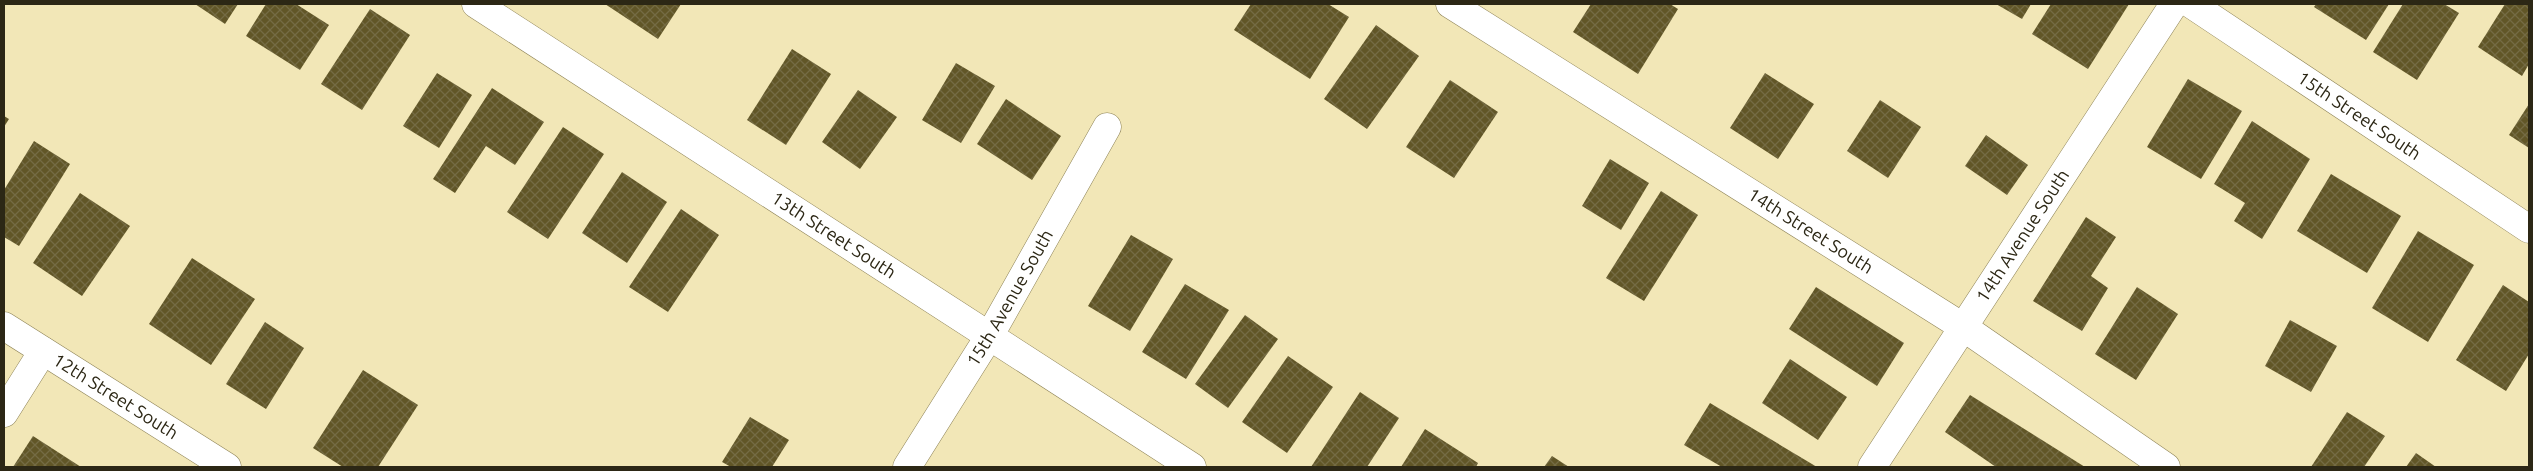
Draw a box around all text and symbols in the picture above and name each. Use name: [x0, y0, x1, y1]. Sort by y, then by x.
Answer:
street label: 15th Street South: [2294, 67, 2425, 163]
street label: 14th Avenue South: [1971, 165, 2072, 305]
street label: 14th Street South: [1745, 183, 1877, 277]
street label: 13th Street South: [768, 187, 900, 282]
street label: 15th Avenue South: [962, 226, 1056, 369]
street label: 12th Street South: [50, 349, 182, 443]

